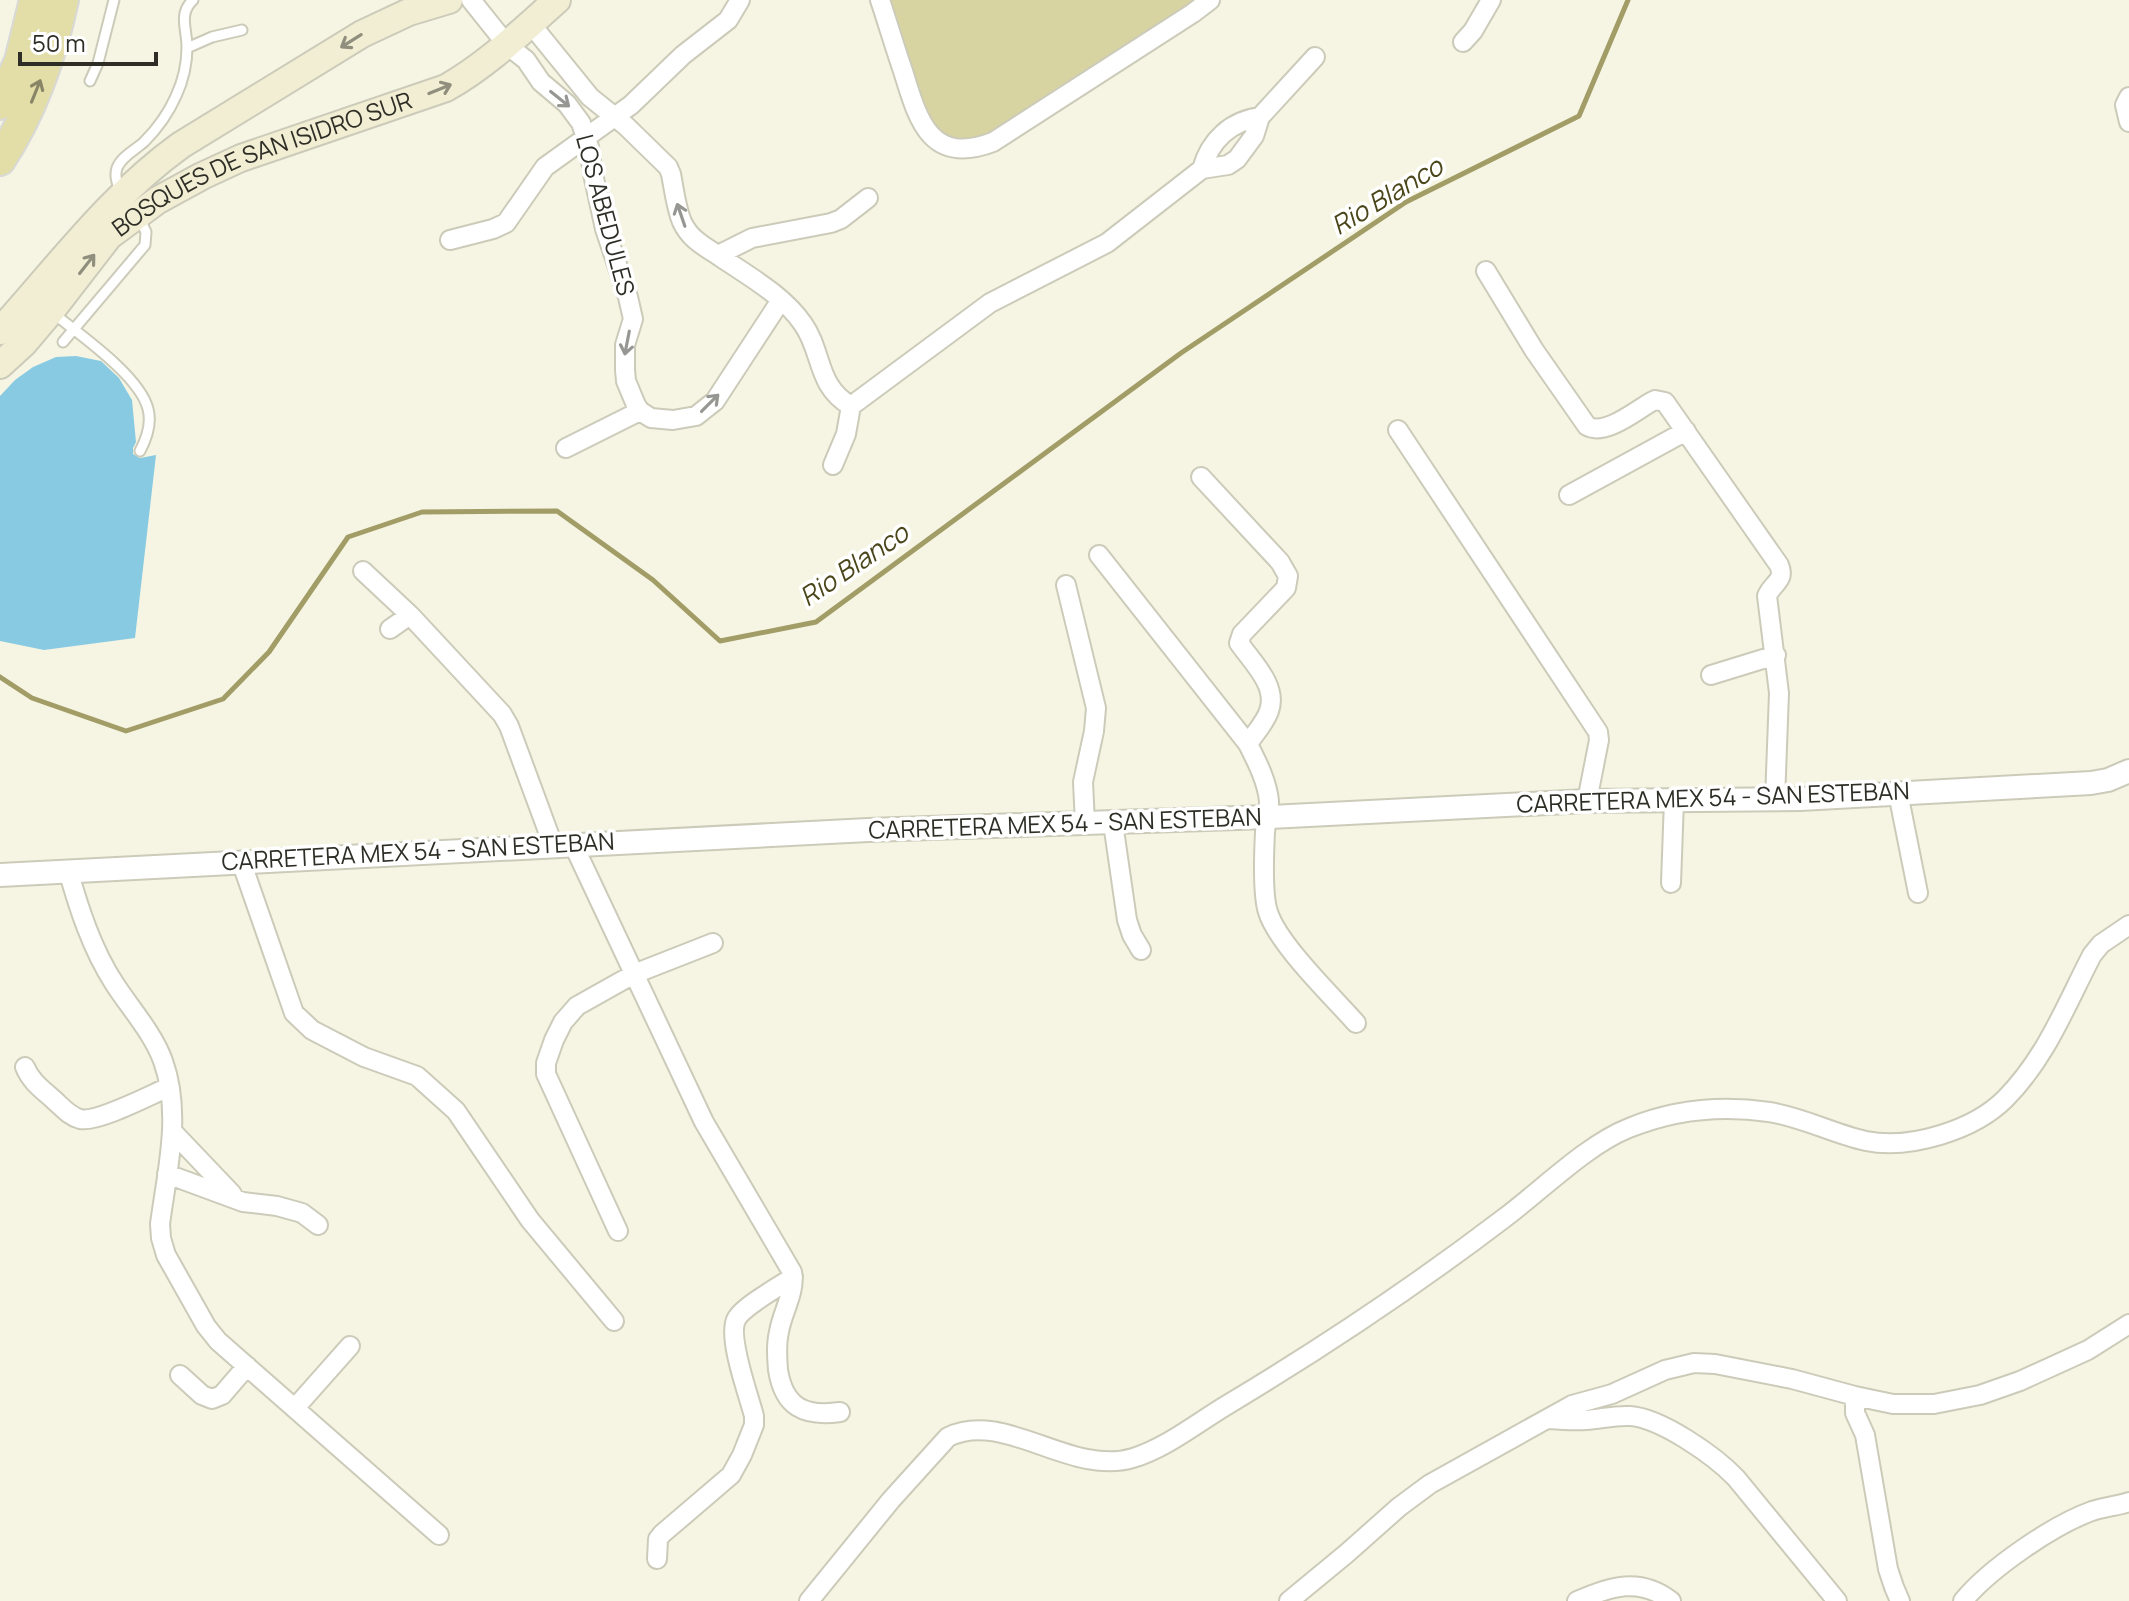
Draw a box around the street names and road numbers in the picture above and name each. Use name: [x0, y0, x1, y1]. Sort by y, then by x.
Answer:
street label: BOSQUES DE SAN ISIDRO SUR: [105, 83, 416, 243]
street label: LOS ABEDULES: [569, 130, 644, 299]
street label: CARRETERA MEX 54 - SAN ESTEBAN: [1516, 773, 1910, 820]
street label: CARRETERA MEX 54 - SAN ESTEBAN: [868, 799, 1262, 846]
street label: CARRETERA MEX 54 - SAN ESTEBAN: [221, 824, 615, 877]

